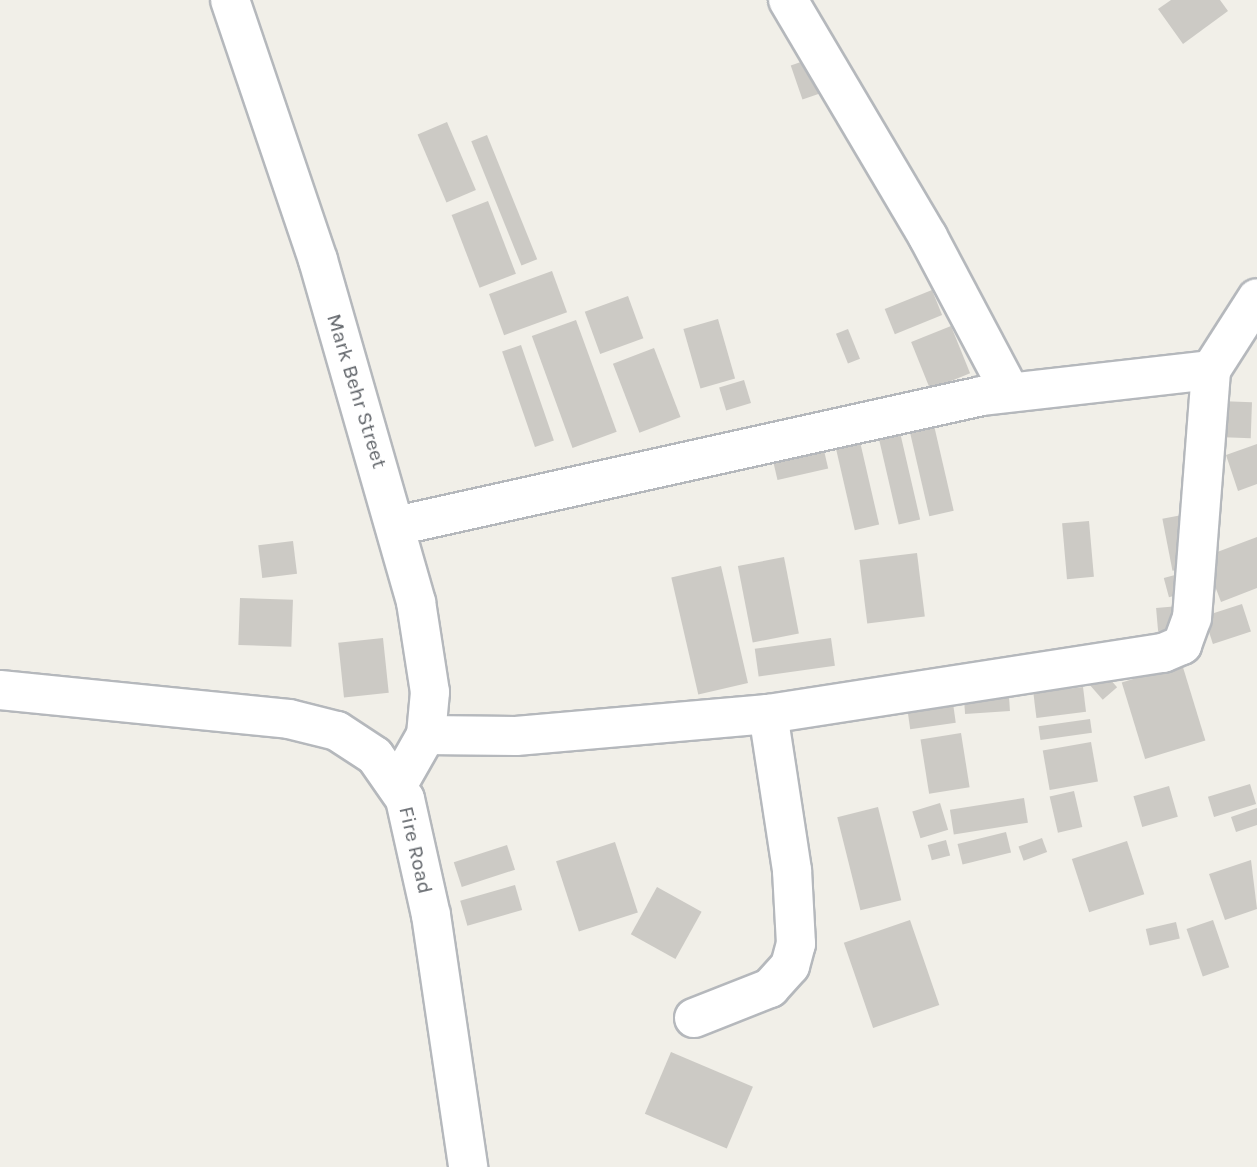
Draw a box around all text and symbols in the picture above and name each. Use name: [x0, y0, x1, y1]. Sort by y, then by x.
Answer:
street label: Mark Behr Street: [321, 311, 393, 471]
street label: Fire Road: [394, 804, 438, 896]

